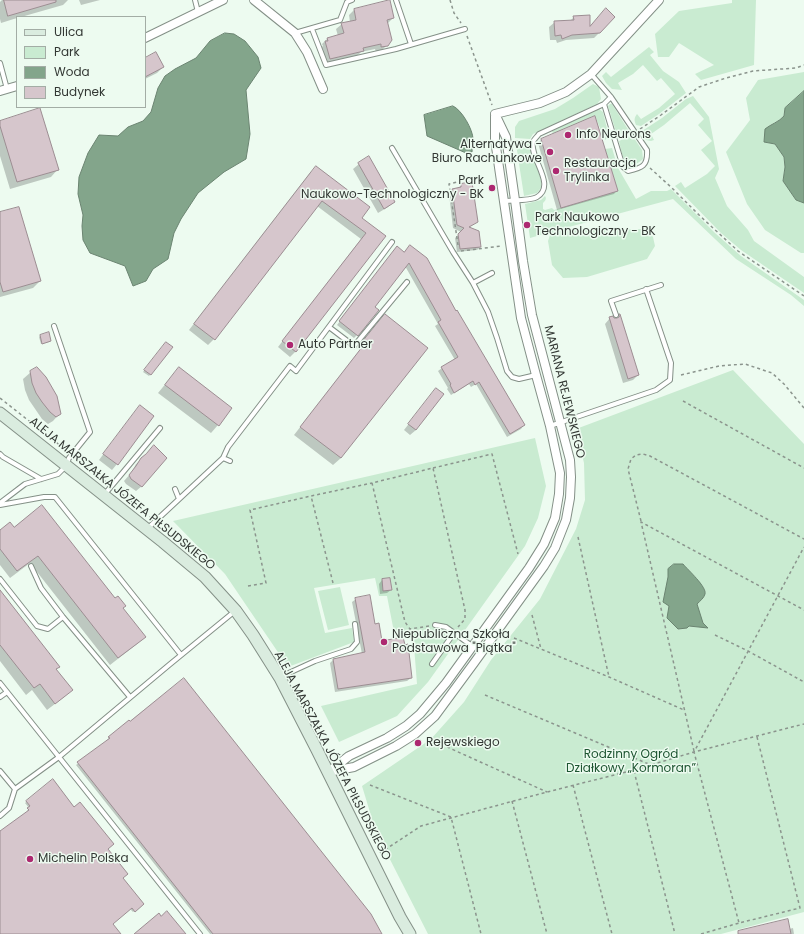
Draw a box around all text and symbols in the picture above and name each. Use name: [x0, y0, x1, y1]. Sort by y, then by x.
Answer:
legend: [16, 16, 146, 108]
text: Ulica: [54, 23, 83, 40]
text: Park: [54, 43, 80, 60]
text: Woda: [54, 63, 90, 80]
text: Budynek: [54, 83, 105, 100]
place label: Info Neurons: [576, 128, 651, 142]
marker: Info Neurons: [563, 130, 573, 140]
place label: Alternatywa - Biuro Rachunkowe: [432, 138, 542, 166]
marker: Alternatywa - Biuro Rachunkowe: [545, 147, 555, 157]
place label: Restauracja Trylinka: [564, 157, 636, 185]
marker: Restauracja Trylinka: [551, 166, 561, 176]
place label: Park Naukowo-Technologiczny - BK: [301, 174, 484, 202]
marker: Park Naukowo-Technologiczny - BK: [487, 183, 497, 193]
place label: Park Naukowo Technologiczny - BK: [535, 211, 656, 239]
marker: Park Naukowo Technologiczny - BK: [522, 220, 532, 230]
street label: MARIANA REJEWSKIEGO: [541, 324, 587, 460]
place label: Auto Partner: [298, 338, 373, 352]
marker: Auto Partner: [285, 340, 295, 350]
street label: ALEJA MARSZAŁKA JÓZEFA PIŁSUDSKIEGO: [26, 415, 218, 573]
place label: Niepubliczna Szkoła Podstawowa "Piątka": [392, 628, 516, 656]
marker: Niepubliczna Szkoła Podstawowa "Piątka": [379, 637, 389, 647]
street label: ALEJA MARSZAŁKA JÓZEFA PIŁSUDSKIEGO: [271, 649, 393, 863]
place label: Rejewskiego: [426, 736, 500, 750]
marker: Rejewskiego: [413, 738, 423, 748]
park label: Rodzinny Ogród Działkowy „Kormoran”: [566, 748, 696, 776]
place label: Michelin Polska: [38, 852, 129, 866]
marker: Michelin Polska: [25, 854, 35, 864]

